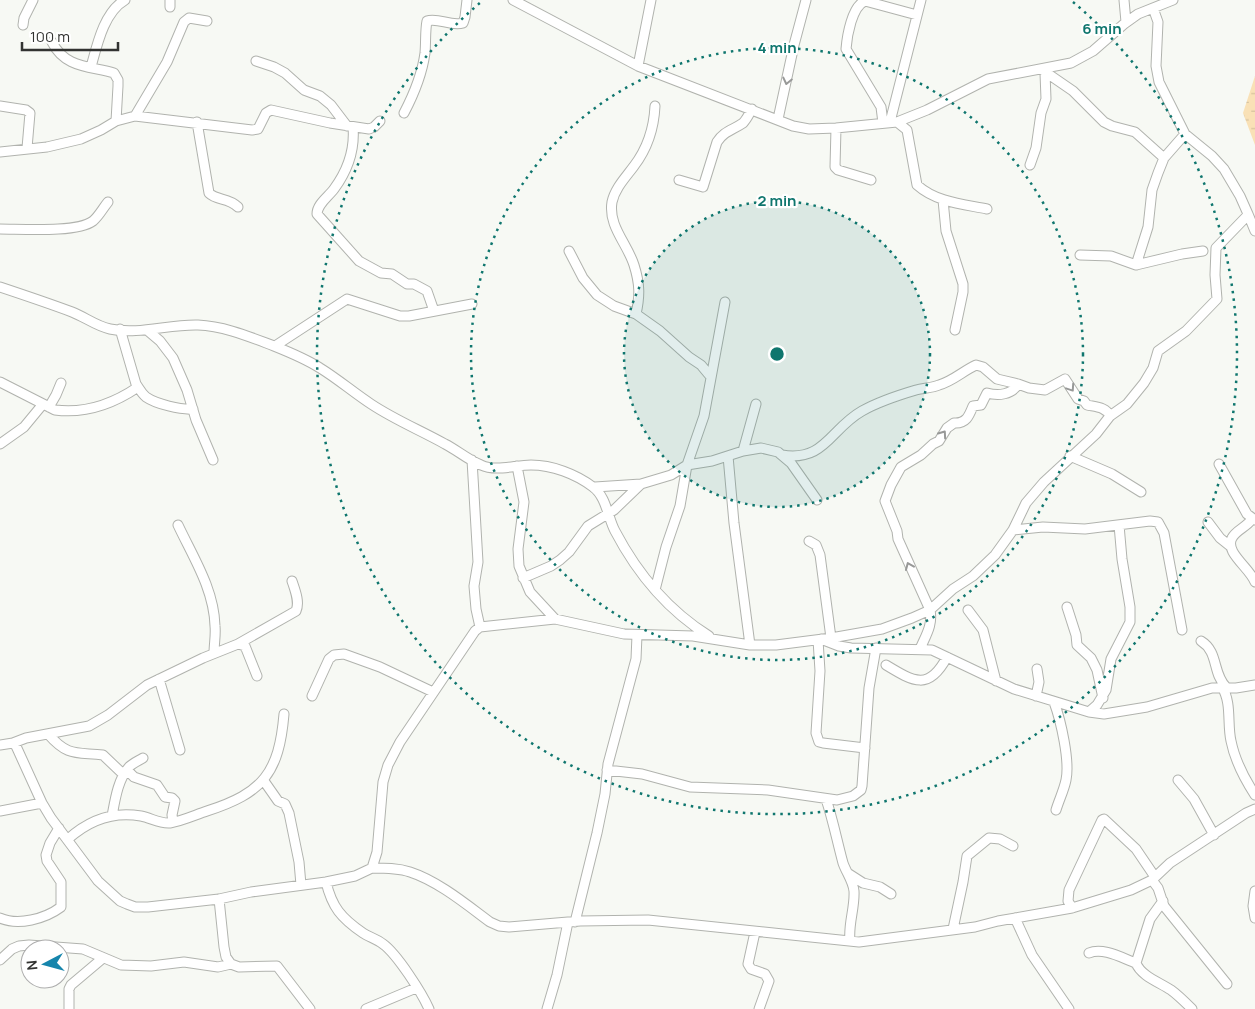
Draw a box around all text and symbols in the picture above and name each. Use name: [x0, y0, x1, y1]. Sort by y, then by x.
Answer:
text: 6 min: [1082, 18, 1122, 39]
scale bar: [22, 20, 119, 52]
text: 100 m: [30, 26, 70, 47]
text: 4 min: [757, 37, 797, 58]
one-way arrow: [782, 77, 793, 86]
text: 2 min: [757, 190, 797, 211]
centre of rings: [768, 345, 786, 363]
one-way arrow: [1065, 382, 1074, 392]
one-way arrow: [937, 430, 946, 440]
one-way arrow: [905, 562, 916, 571]
north arrow: [20, 939, 70, 989]
text: N: [22, 959, 42, 971]

